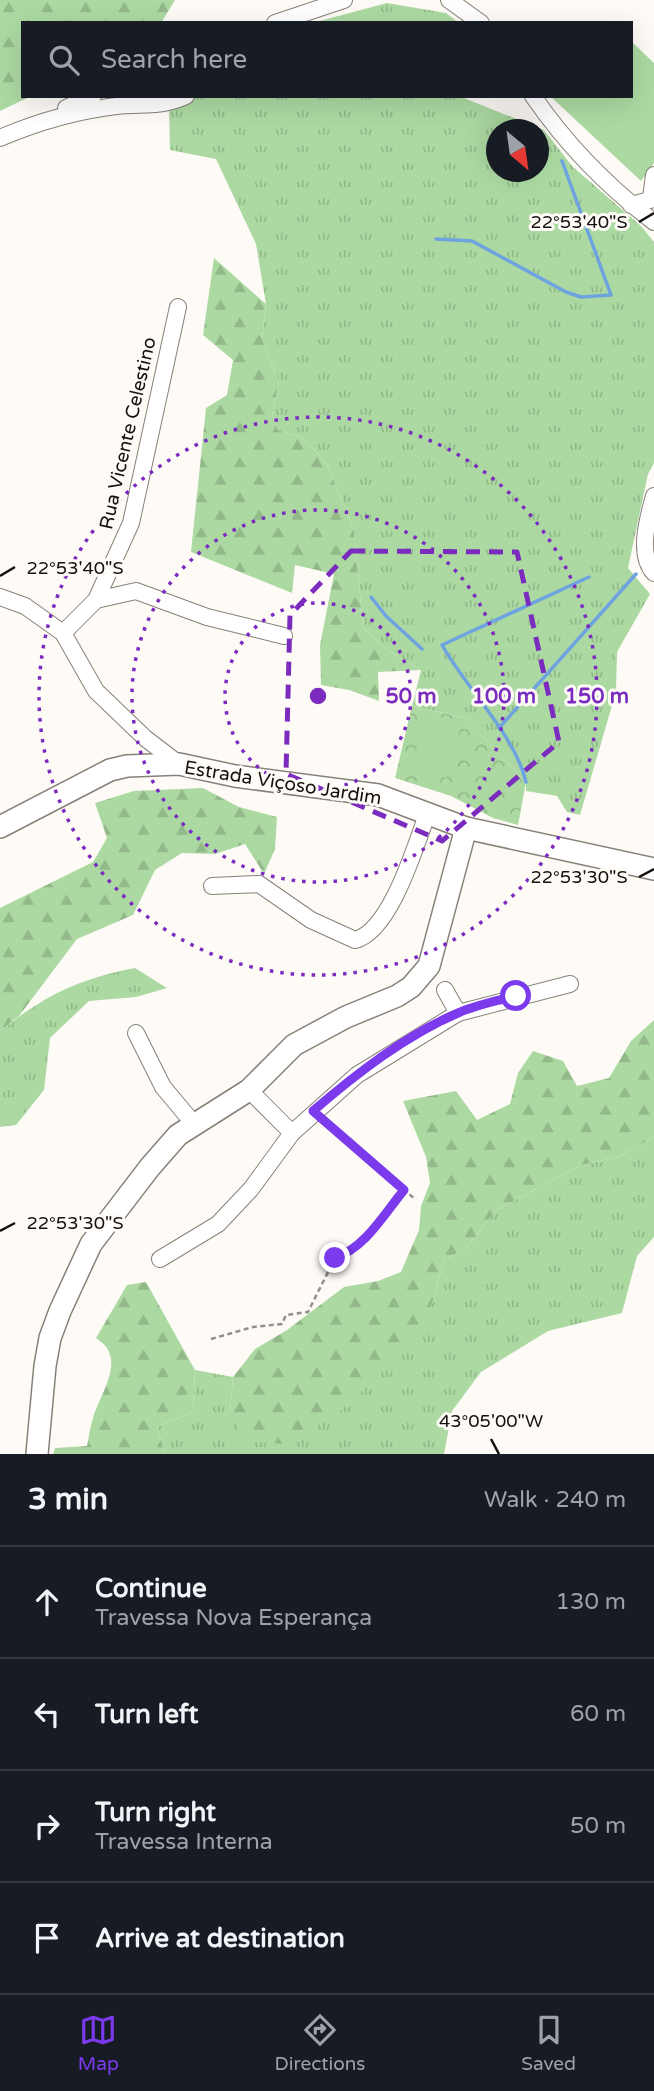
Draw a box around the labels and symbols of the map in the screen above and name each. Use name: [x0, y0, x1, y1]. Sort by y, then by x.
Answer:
north arrow: [486, 119, 549, 182]
text: 22°53'40"S: [530, 211, 628, 233]
street label: Rua Vicente Celestino: [95, 335, 161, 532]
text: 22°53'40"S: [26, 557, 124, 579]
centre of rings: [306, 684, 330, 708]
text: 50 m: [385, 684, 437, 709]
text: 100 m: [472, 684, 536, 709]
text: 150 m: [565, 684, 629, 709]
street label: Estrada Viçoso Jardim: [183, 757, 383, 809]
text: 22°53'30"S: [530, 866, 628, 888]
route start: [500, 980, 531, 1011]
text: 22°53'30"S: [26, 1212, 124, 1234]
route end: [319, 1242, 350, 1273]
text: 43°05'00"W: [439, 1410, 543, 1432]

